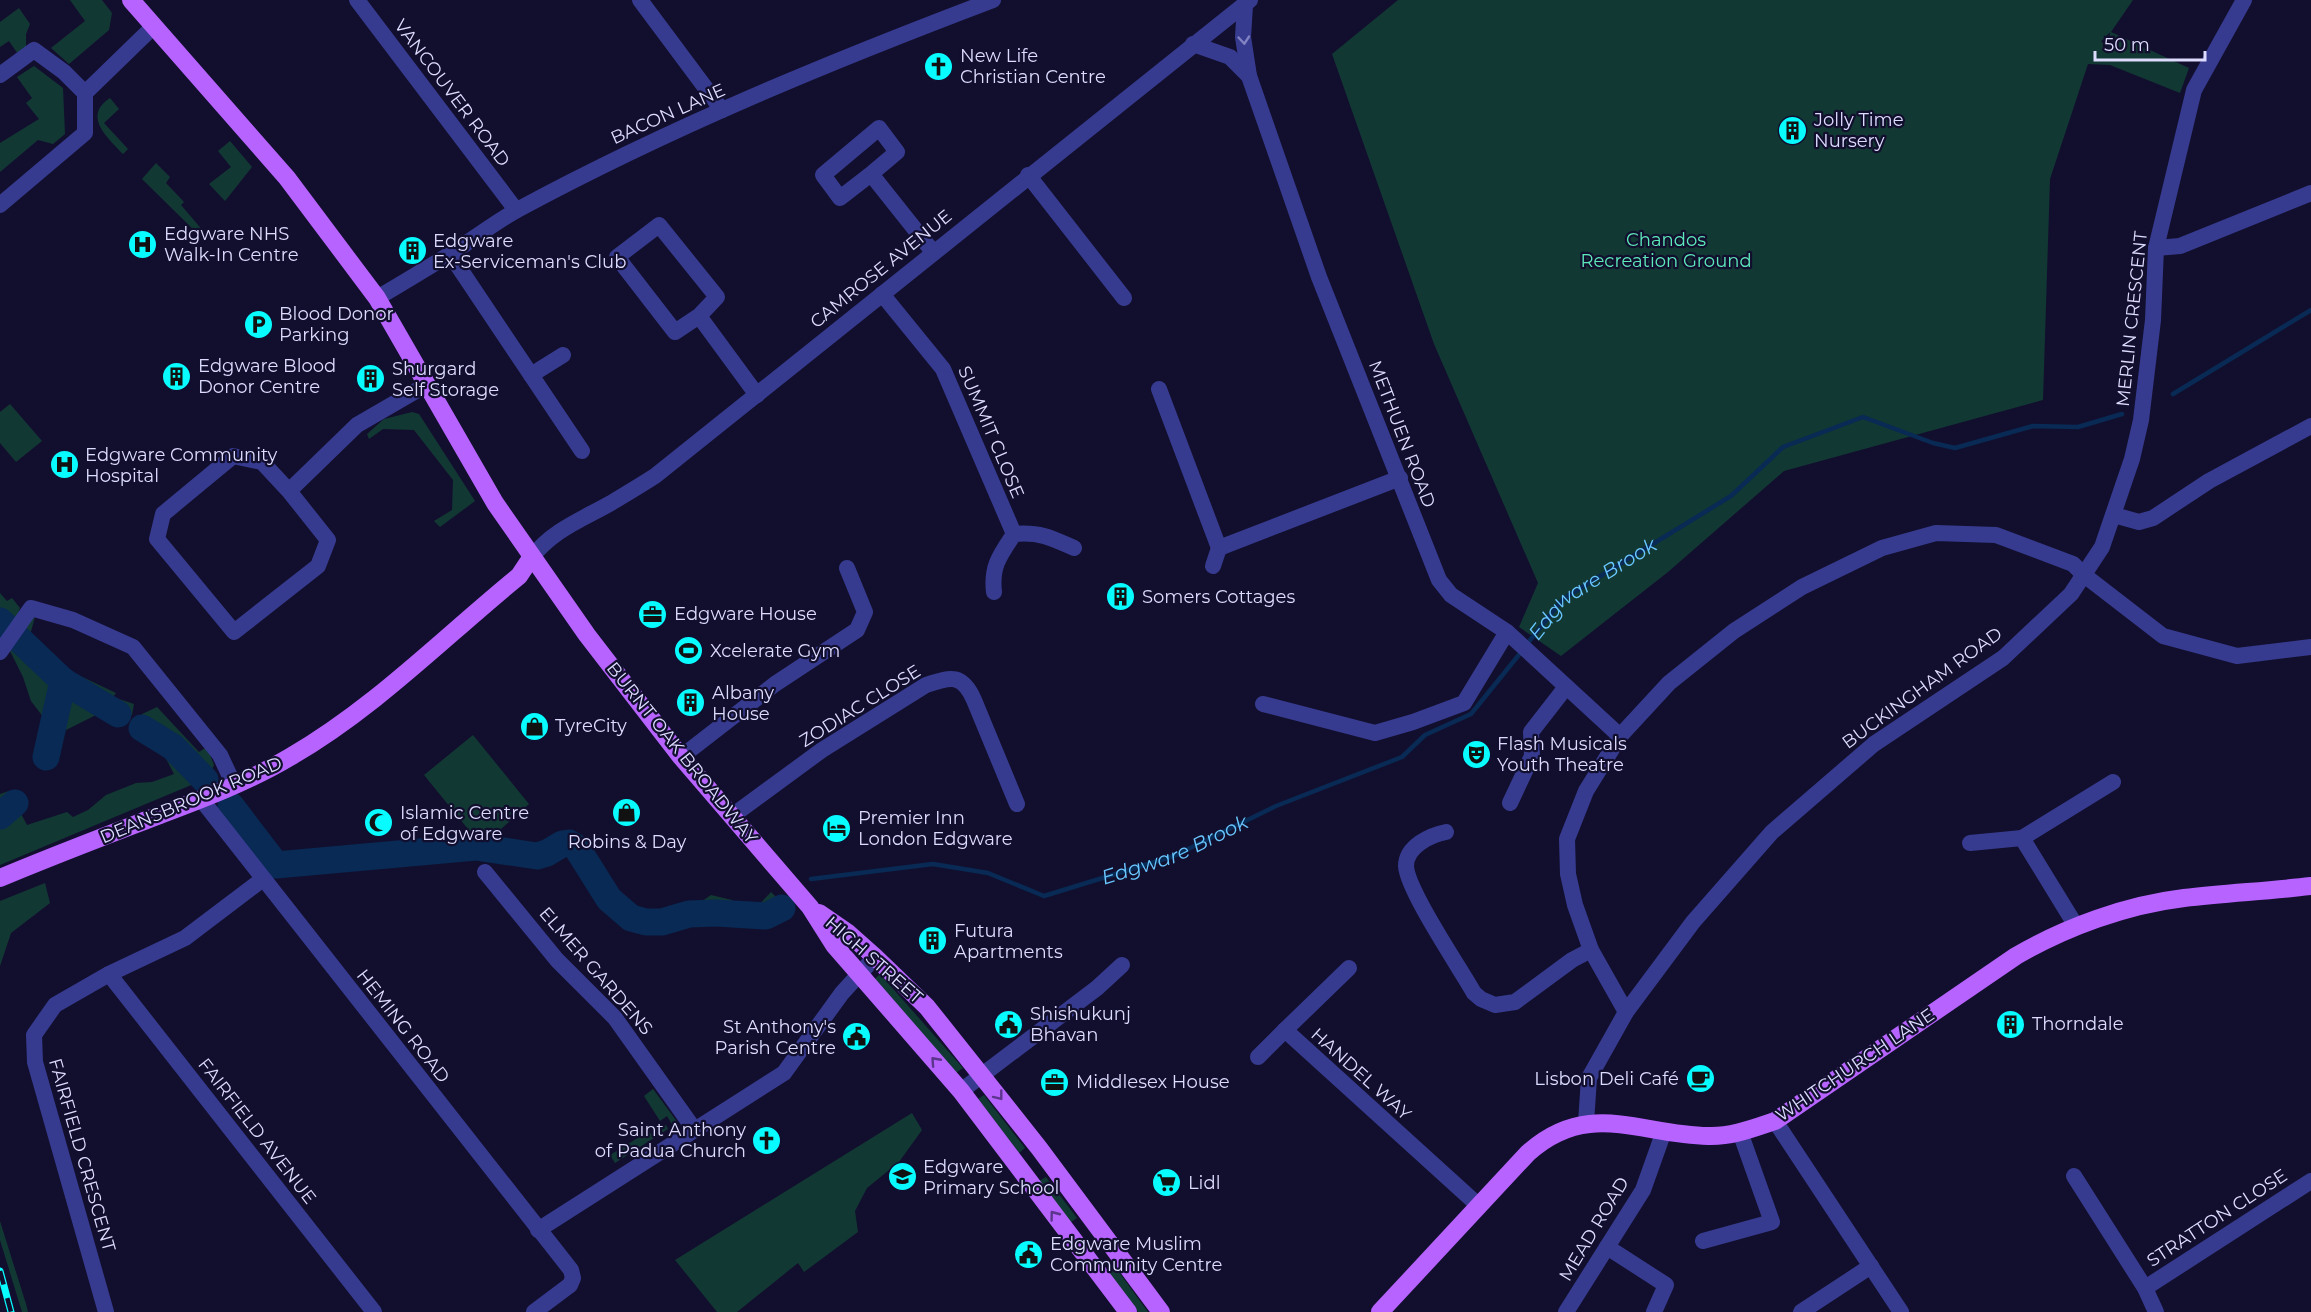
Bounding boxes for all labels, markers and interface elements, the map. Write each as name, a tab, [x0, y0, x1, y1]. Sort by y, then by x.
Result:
street label: VANCOUVER ROAD	[389, 15, 515, 171]
scale bar	[2095, 24, 2204, 62]
text: 50 m	[2104, 34, 2150, 56]
one-way arrow	[1238, 36, 1251, 45]
place label: New Life Christian Centre	[960, 45, 1106, 88]
church icon: New Life Christian Centre	[923, 50, 955, 82]
street label: BACON LANE	[607, 79, 729, 149]
place label: Jolly Time Nursery	[1813, 109, 1904, 152]
building icon: Jolly Time Nursery	[1777, 114, 1809, 146]
street label: CAMROSE AVENUE	[806, 205, 956, 333]
place label: Edgware NHS Walk-In Centre	[164, 223, 299, 266]
hospital icon: Edgware NHS Walk-In Centre	[127, 228, 159, 260]
park label: Chandos Recreation Ground	[1580, 229, 1752, 272]
place label: Edgware Ex-Serviceman's Club	[433, 230, 626, 273]
street label: MERLIN CRESCENT	[2112, 230, 2152, 408]
building icon: Edgware Ex-Serviceman's Club	[396, 235, 428, 267]
place label: Blood Donor Parking	[279, 303, 394, 346]
parking icon: Blood Donor Parking	[242, 308, 274, 340]
place label: Edgware Blood Donor Centre	[198, 355, 336, 398]
street label: METHUEN ROAD	[1364, 357, 1440, 511]
place label: Shurgard Self Storage	[392, 358, 499, 401]
building icon: Edgware Blood Donor Centre	[161, 360, 193, 392]
building icon: Shurgard Self Storage	[355, 363, 387, 395]
street label: SUMMIT CLOSE	[953, 363, 1029, 501]
place label: Edgware Community Hospital	[85, 444, 278, 487]
hospital icon: Edgware Community Hospital	[48, 449, 80, 481]
water label: Edgware Brook	[1523, 532, 1662, 645]
building icon: Somers Cottages	[1105, 581, 1137, 613]
place label: Somers Cottages	[1142, 586, 1295, 608]
office icon: Edgware House	[637, 598, 669, 630]
place label: Edgware House	[674, 603, 817, 625]
street label: BUCKINGHAM ROAD	[1838, 623, 2006, 753]
sports icon: Xcelerate Gym	[673, 635, 705, 667]
place label: Xcelerate Gym	[710, 640, 840, 662]
street label: BURNT OAK BROADWAY	[602, 658, 763, 849]
street label: ZODIAC CLOSE	[795, 660, 925, 752]
place label: Albany House	[712, 682, 774, 725]
building icon: Albany House	[675, 687, 707, 719]
shop icon: TyreCity	[518, 710, 550, 742]
place label: TyreCity	[555, 715, 627, 737]
place label: Flash Musicals Youth Theatre	[1497, 733, 1627, 776]
theatre icon: Flash Musicals Youth Theatre	[1460, 738, 1492, 770]
street label: DEANSBROOK ROAD	[97, 752, 285, 848]
shop icon: Robins & Day	[611, 797, 643, 829]
place label: Islamic Centre of Edgware	[400, 802, 529, 845]
mosque icon: Islamic Centre of Edgware	[363, 807, 395, 839]
place label: Premier Inn London Edgware	[858, 807, 1013, 850]
water label: Edgware Brook	[1098, 809, 1253, 890]
hotel icon: Premier Inn London Edgware	[821, 812, 853, 844]
place label: Robins & Day	[568, 831, 687, 853]
street label: ELMER GARDENS	[535, 903, 657, 1039]
street label: HIGH STREET	[821, 912, 928, 1009]
place label: Futura Apartments	[954, 920, 1063, 963]
building icon: Futura Apartments	[917, 925, 949, 957]
street label: HEMING ROAD	[352, 965, 454, 1087]
place label: Shishukunj Bhavan	[1030, 1003, 1131, 1046]
street label: WHITCHURCH LANE	[1771, 1004, 1939, 1126]
public building icon: Shishukunj Bhavan	[993, 1008, 1025, 1040]
building icon: Thorndale	[1995, 1008, 2027, 1040]
place label: Thorndale	[2032, 1013, 2124, 1035]
place label: St Anthony's Parish Centre	[715, 1016, 836, 1059]
public building icon: St Anthony's Parish Centre	[841, 1021, 873, 1053]
street label: HANDEL WAY	[1306, 1023, 1416, 1125]
street label: FAIRFIELD AVENUE	[193, 1054, 321, 1208]
street label: FAIRFIELD CRESCENT	[44, 1056, 120, 1255]
one-way arrow	[931, 1057, 942, 1068]
cafe icon: Lisbon Deli Café	[1684, 1063, 1716, 1095]
office icon: Middlesex House	[1039, 1066, 1071, 1098]
place label: Lisbon Deli Café	[1534, 1068, 1679, 1090]
place label: Middlesex House	[1076, 1071, 1230, 1093]
one-way arrow	[992, 1089, 1003, 1100]
place label: Saint Anthony of Padua Church	[595, 1119, 746, 1162]
church icon: Saint Anthony of Padua Church	[751, 1124, 783, 1156]
place label: Edgware Primary School	[923, 1156, 1059, 1199]
school or university icon: Edgware Primary School	[886, 1161, 918, 1193]
street label: STRATTON CLOSE	[2143, 1164, 2291, 1272]
supermarket icon: Lidl	[1151, 1167, 1183, 1199]
place label: Lidl	[1188, 1172, 1221, 1194]
street label: MEAD ROAD	[1554, 1173, 1634, 1285]
one-way arrow	[1050, 1211, 1061, 1222]
place label: Edgware Muslim Community Centre	[1050, 1233, 1223, 1276]
public building icon: Edgware Muslim Community Centre	[1013, 1238, 1045, 1270]

